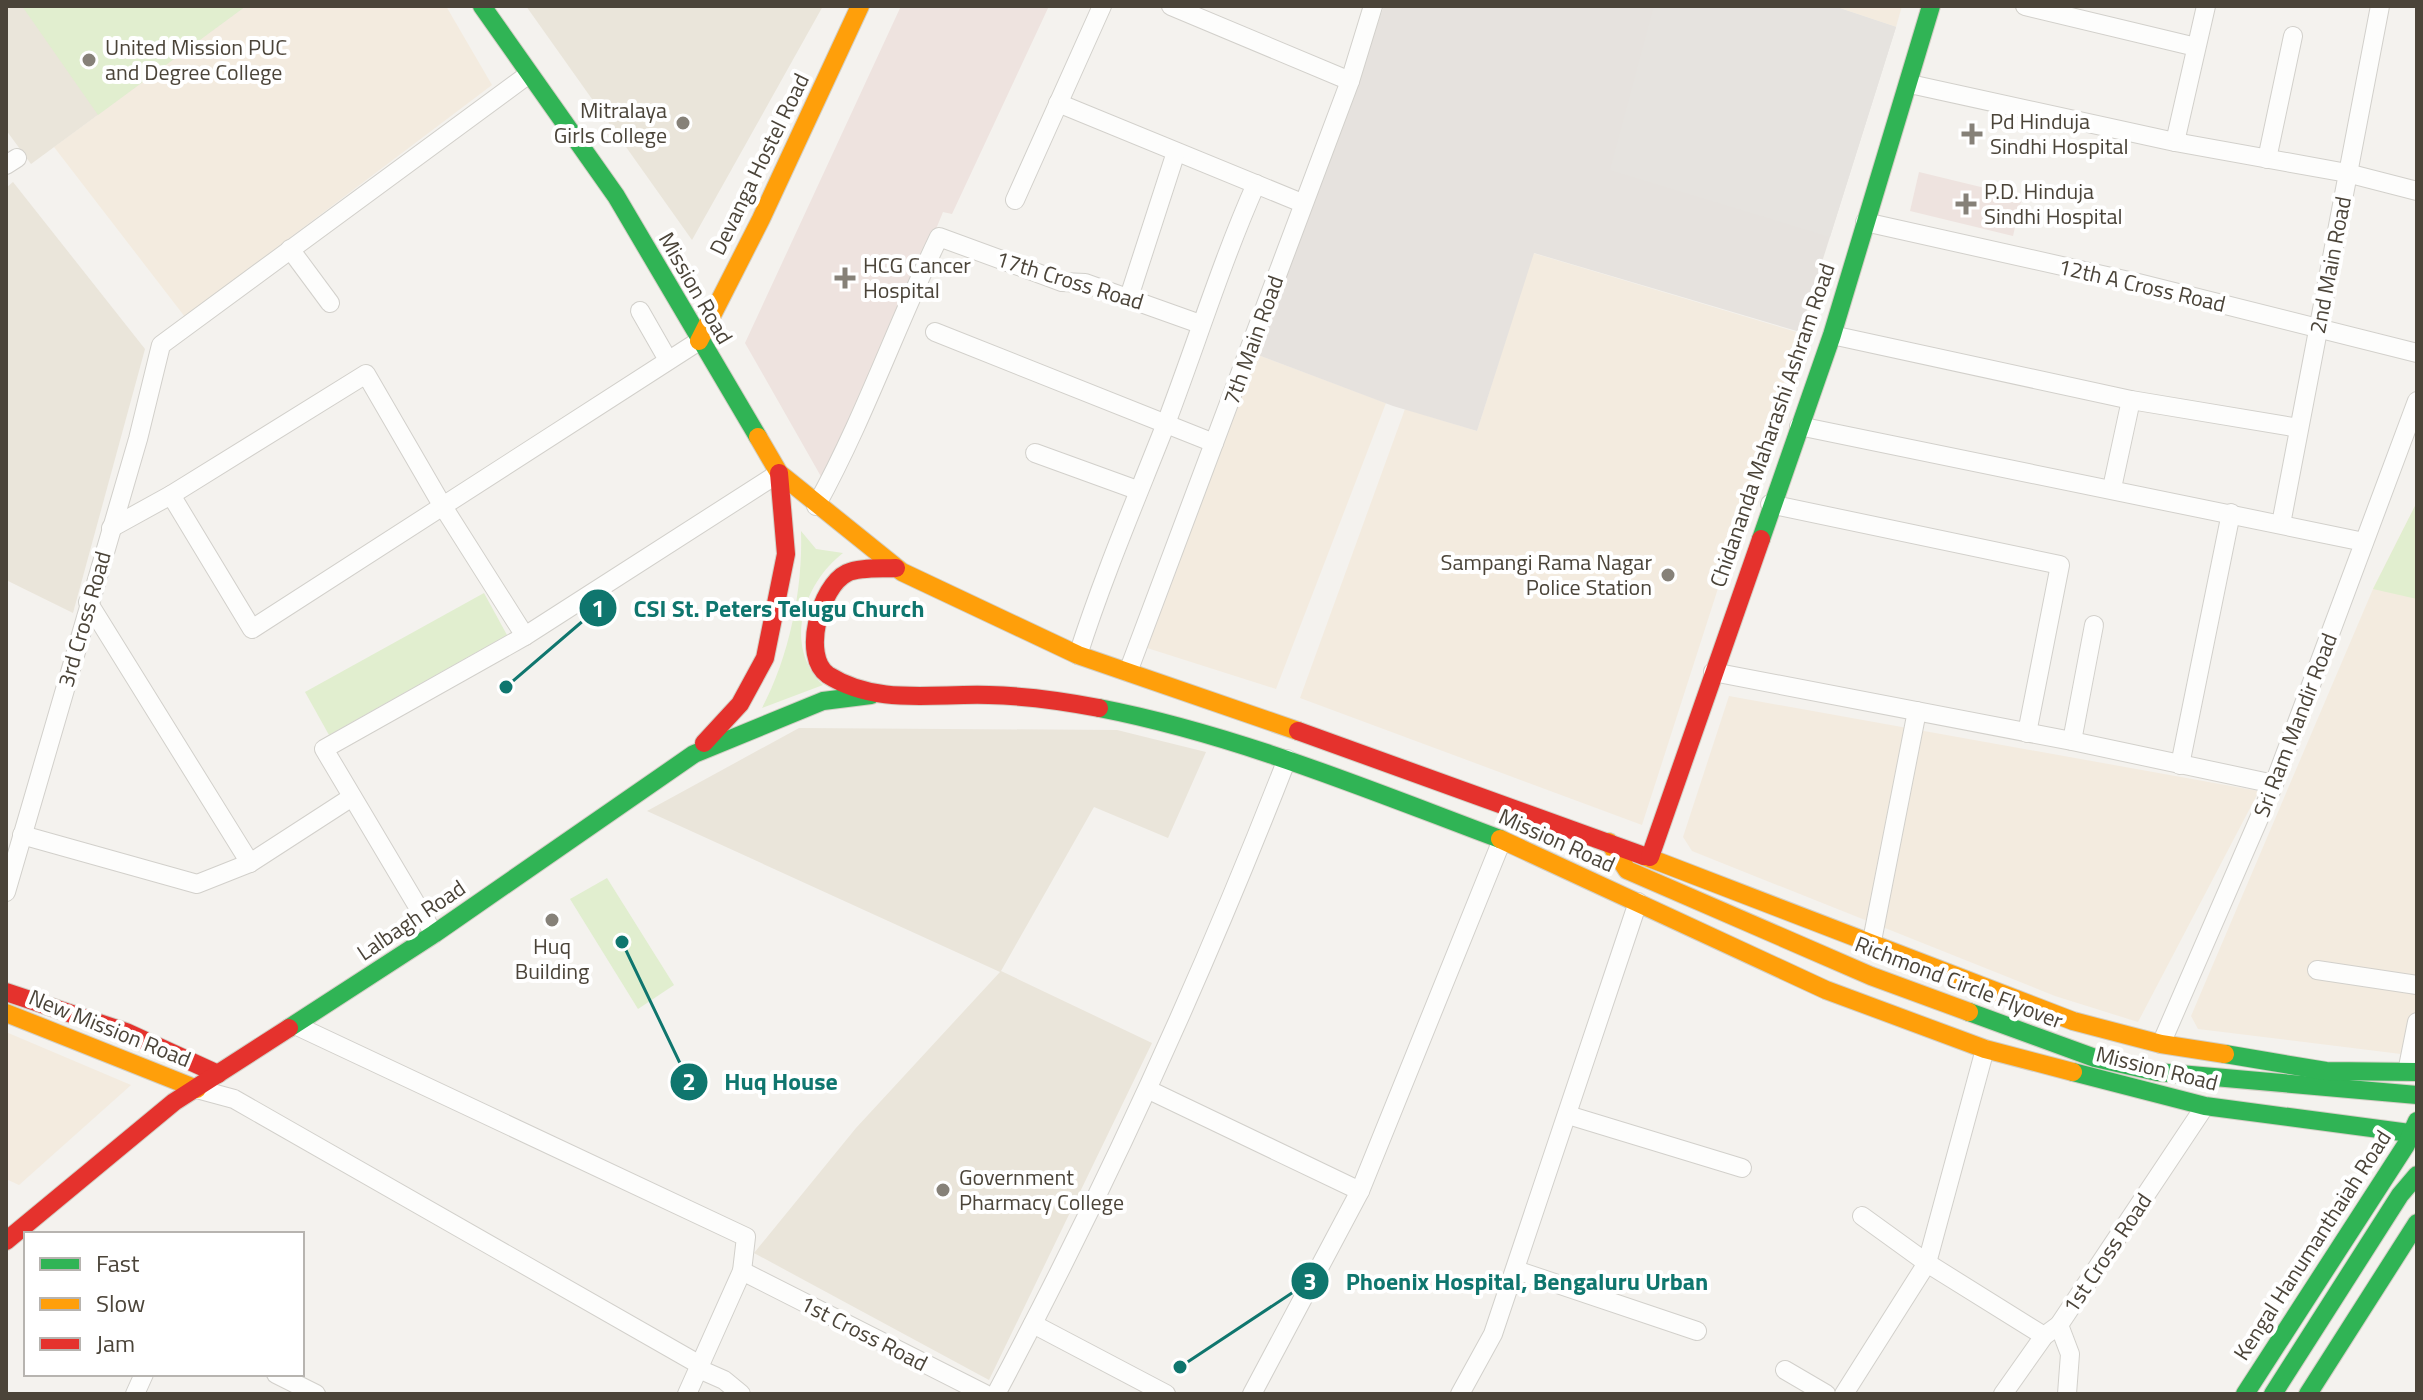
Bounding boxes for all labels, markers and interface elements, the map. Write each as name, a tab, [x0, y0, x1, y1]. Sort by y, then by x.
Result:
place label: United Mission PUC and Degree College	[105, 30, 287, 89]
marker: United Mission PUC and Degree College	[80, 51, 98, 69]
street label: Devanga Hostel Road	[700, 67, 818, 261]
place label: Mitralaya Girls College	[554, 93, 667, 152]
place label: Pd Hinduja Sindhi Hospital	[1990, 104, 2129, 163]
marker: Mitralaya Girls College	[674, 114, 692, 132]
marker: Pd Hinduja Sindhi Hospital	[1961, 123, 1983, 145]
place label: P.D. Hinduja Sindhi Hospital	[1984, 174, 2123, 233]
marker: P.D. Hinduja Sindhi Hospital	[1955, 193, 1977, 215]
street label: 2nd Main Road	[2300, 193, 2360, 337]
street label: Mission Road	[650, 226, 742, 350]
street label: 17th Cross Road	[992, 241, 1148, 319]
place label: HCG Cancer Hospital	[863, 248, 971, 307]
street label: 12th A Cross Road	[2055, 249, 2229, 321]
street label: Chidananda Maharashi Ashram Road	[1700, 258, 1844, 592]
marker: HCG Cancer Hospital	[834, 267, 856, 289]
street label: 7th Main Road	[1214, 271, 1292, 409]
place label: Sampangi Rama Nagar Police Station	[1441, 545, 1652, 604]
street label: 3rd Cross Road	[48, 547, 120, 691]
marker: Sampangi Rama Nagar Police Station	[1659, 566, 1677, 584]
callout: CSI St. Peters Telugu Church	[578, 584, 941, 632]
text: 1	[591, 590, 605, 626]
text: CSI St. Peters Telugu Church	[633, 590, 925, 626]
street label: Sri Ram Mandir Road	[2244, 628, 2346, 822]
street label: Mission Road	[1493, 799, 1621, 881]
street label: Lalbagh Road	[350, 871, 472, 969]
marker: Huq Building	[543, 911, 561, 929]
street label: Richmond Circle Flyover	[1850, 927, 2068, 1038]
place label: Huq Building	[515, 929, 589, 988]
street label: New Mission Road	[24, 980, 196, 1076]
street label: Mission Road	[2092, 1036, 2222, 1100]
callout: Huq House	[669, 1058, 854, 1106]
text: 2	[682, 1063, 696, 1099]
text: Huq House	[724, 1063, 838, 1099]
street label: Kengal Hanumanthaiah Road	[2225, 1123, 2399, 1367]
place label: Government Pharmacy College	[959, 1160, 1124, 1219]
marker: Government Pharmacy College	[934, 1181, 952, 1199]
street label: 1st Cross Road	[2054, 1186, 2160, 1320]
legend	[24, 1232, 304, 1376]
text: Fast	[96, 1245, 140, 1281]
callout: Phoenix Hospital, Bengaluru Urban	[1290, 1257, 1724, 1305]
text: 3	[1303, 1263, 1317, 1299]
text: Phoenix Hospital, Bengaluru Urban	[1346, 1263, 1708, 1299]
text: Slow	[96, 1285, 145, 1321]
street label: 1st Cross Road	[794, 1286, 934, 1380]
text: Jam	[96, 1325, 135, 1361]

